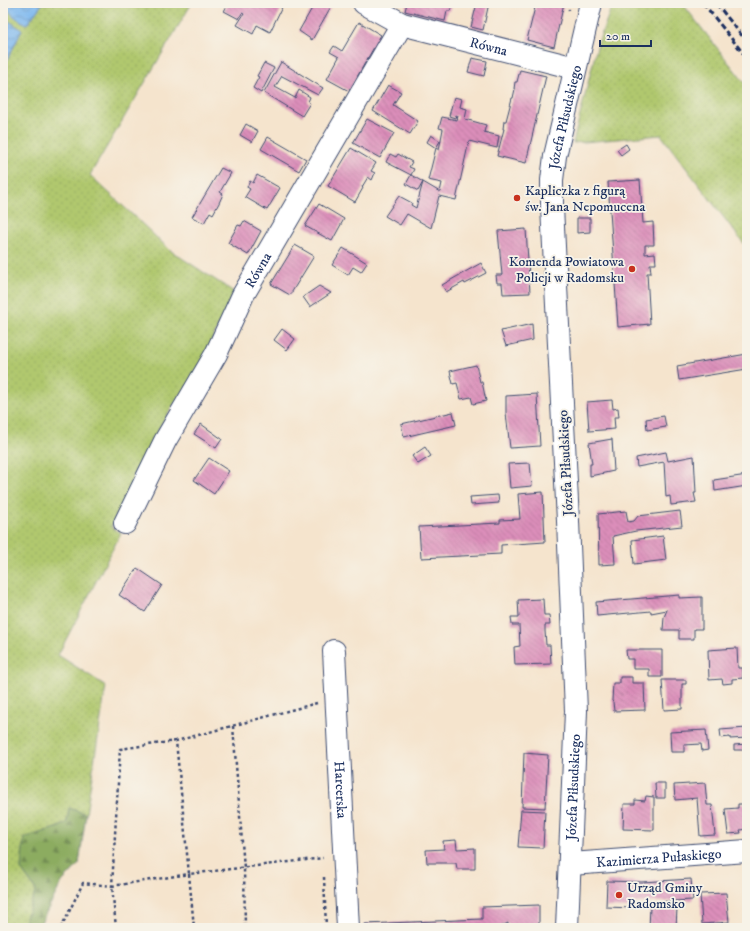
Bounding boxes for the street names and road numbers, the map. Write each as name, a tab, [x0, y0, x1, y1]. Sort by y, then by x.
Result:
street label: Równa	[468, 34, 509, 61]
street label: Józefa Piłsudskiego	[545, 63, 586, 172]
street label: Równa	[241, 249, 276, 292]
street label: Józefa Piłsudskiego	[554, 409, 578, 519]
street label: Józefa Piłsudskiego	[563, 733, 585, 843]
street label: Harcerska	[330, 761, 350, 819]
street label: Kazimierza Pułaskiego	[596, 845, 722, 872]

